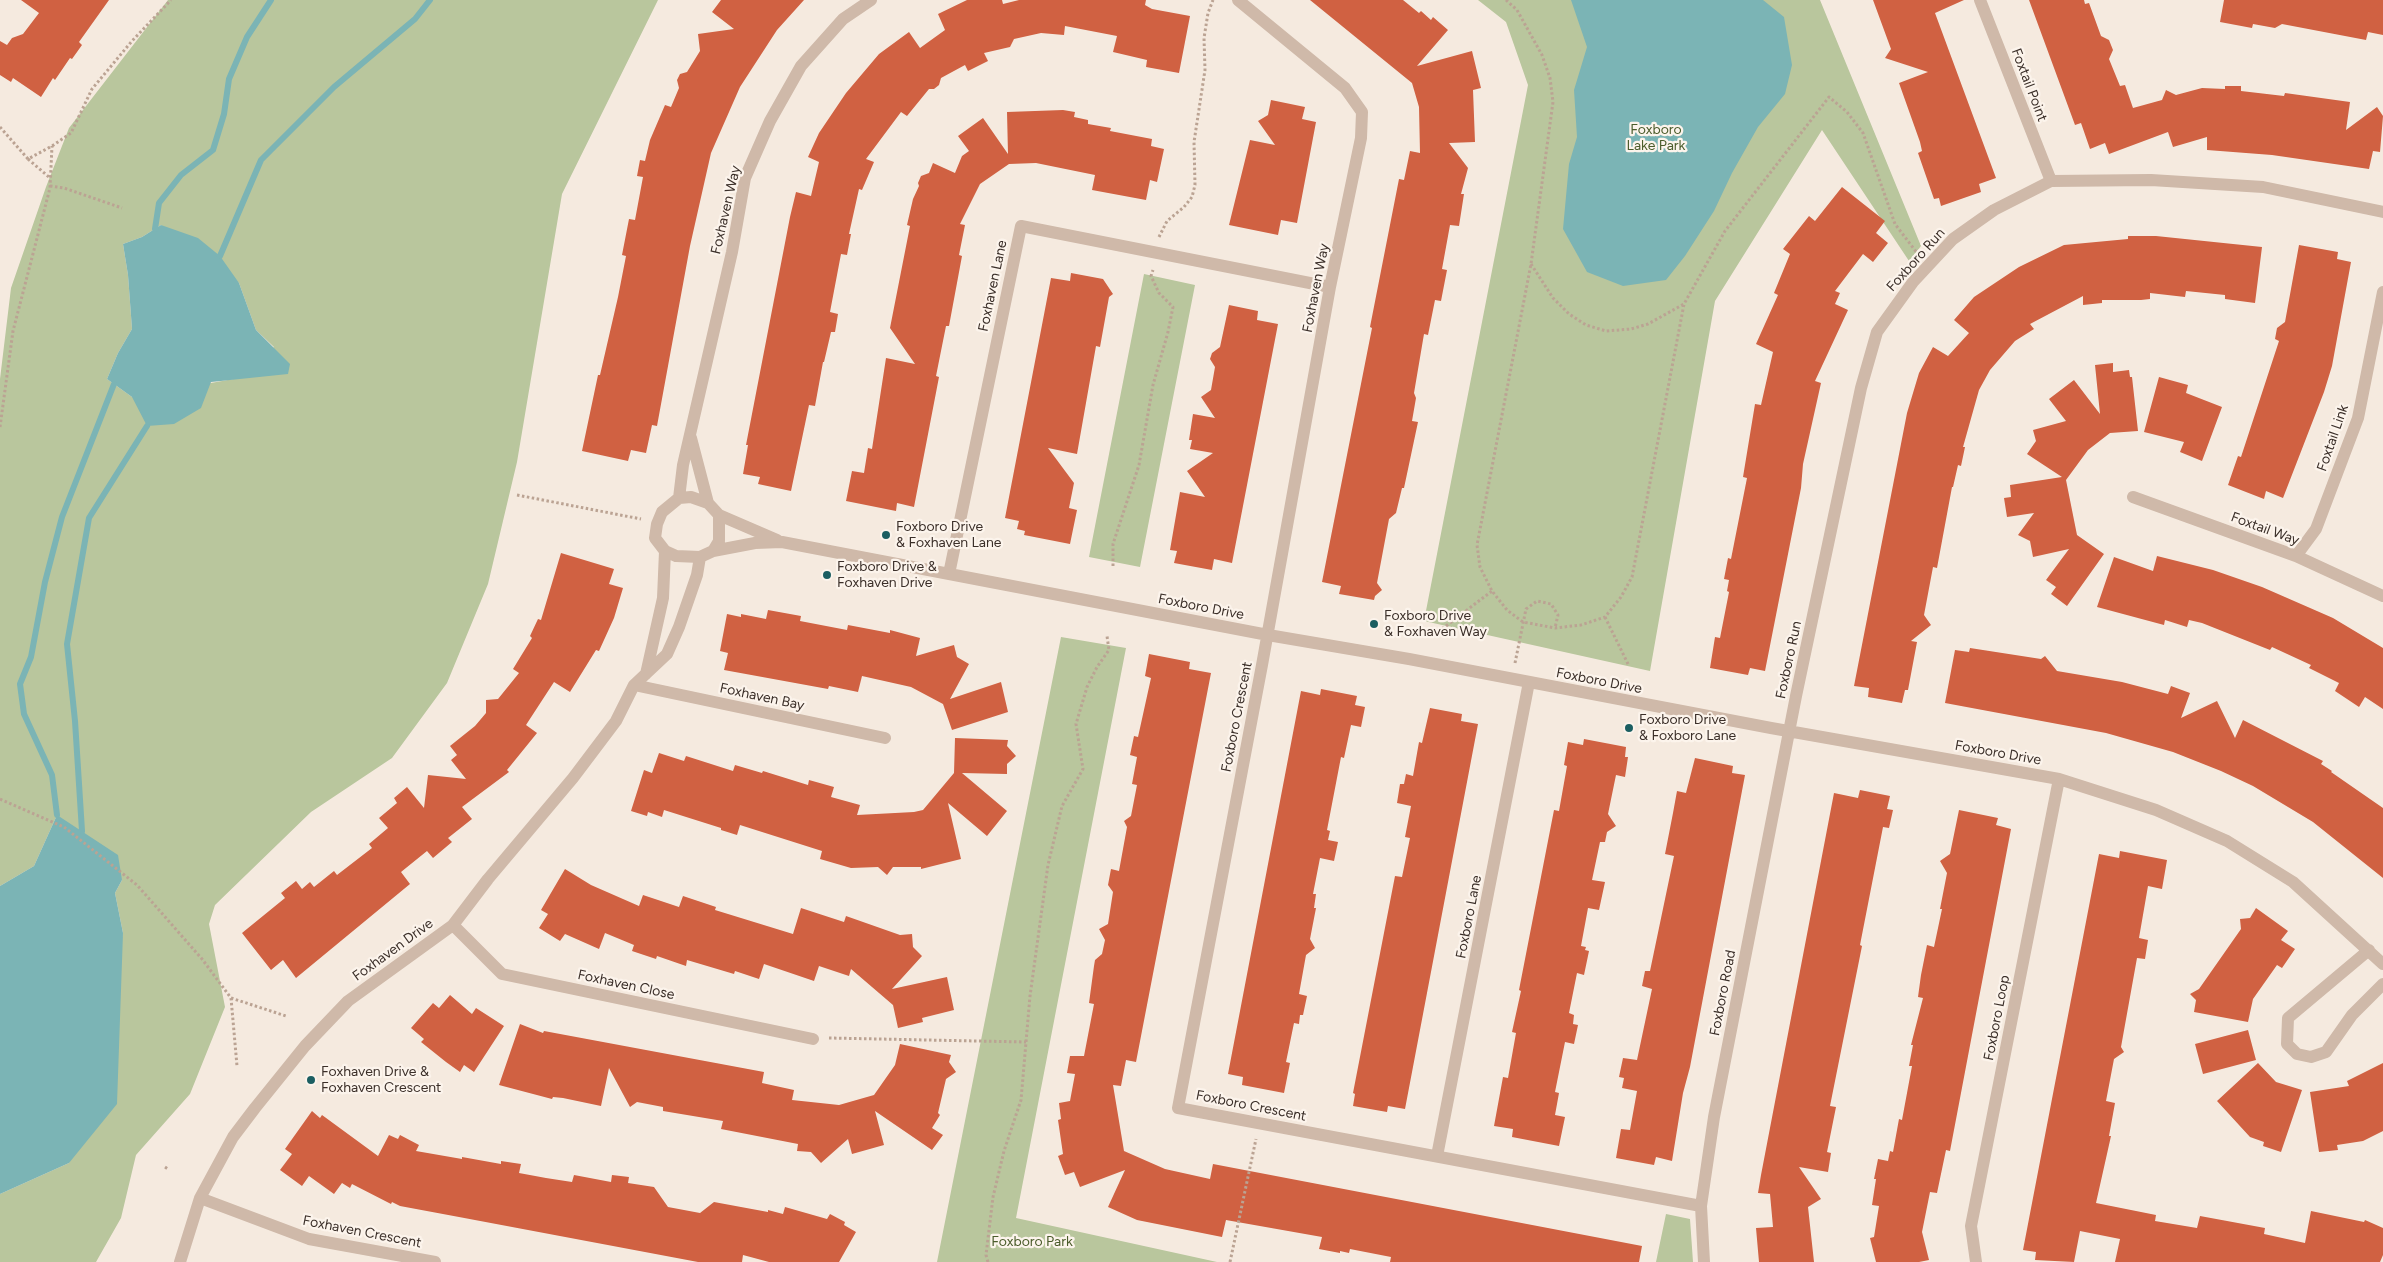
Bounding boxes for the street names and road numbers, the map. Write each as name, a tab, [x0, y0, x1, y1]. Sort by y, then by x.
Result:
street label: Foxtail Point	[2007, 46, 2051, 124]
street label: Foxhaven Way	[708, 164, 744, 256]
street label: Foxboro Run	[1883, 225, 1949, 295]
street label: Foxhaven Lane	[975, 239, 1011, 333]
street label: Foxhaven Way	[1299, 242, 1333, 334]
street label: Foxtail Link	[2314, 402, 2352, 474]
street label: Foxtail Way	[2228, 509, 2302, 549]
street label: Foxboro Drive	[1157, 590, 1245, 624]
street label: Foxboro Run	[1773, 619, 1805, 701]
street label: Foxboro Crescent	[1218, 660, 1256, 774]
street label: Foxboro Drive	[1555, 664, 1643, 698]
street label: Foxhaven Bay	[718, 680, 806, 714]
street label: Foxboro Drive	[1954, 737, 2042, 769]
street label: Foxboro Lane	[1453, 874, 1485, 960]
street label: Foxhaven Drive	[349, 915, 437, 985]
street label: Foxboro Road	[1706, 949, 1740, 1037]
street label: Foxhaven Close	[576, 967, 676, 1003]
street label: Foxboro Loop	[1980, 974, 2014, 1062]
street label: Foxboro Crescent	[1194, 1087, 1308, 1125]
street label: Foxhaven Crescent	[301, 1212, 423, 1252]

